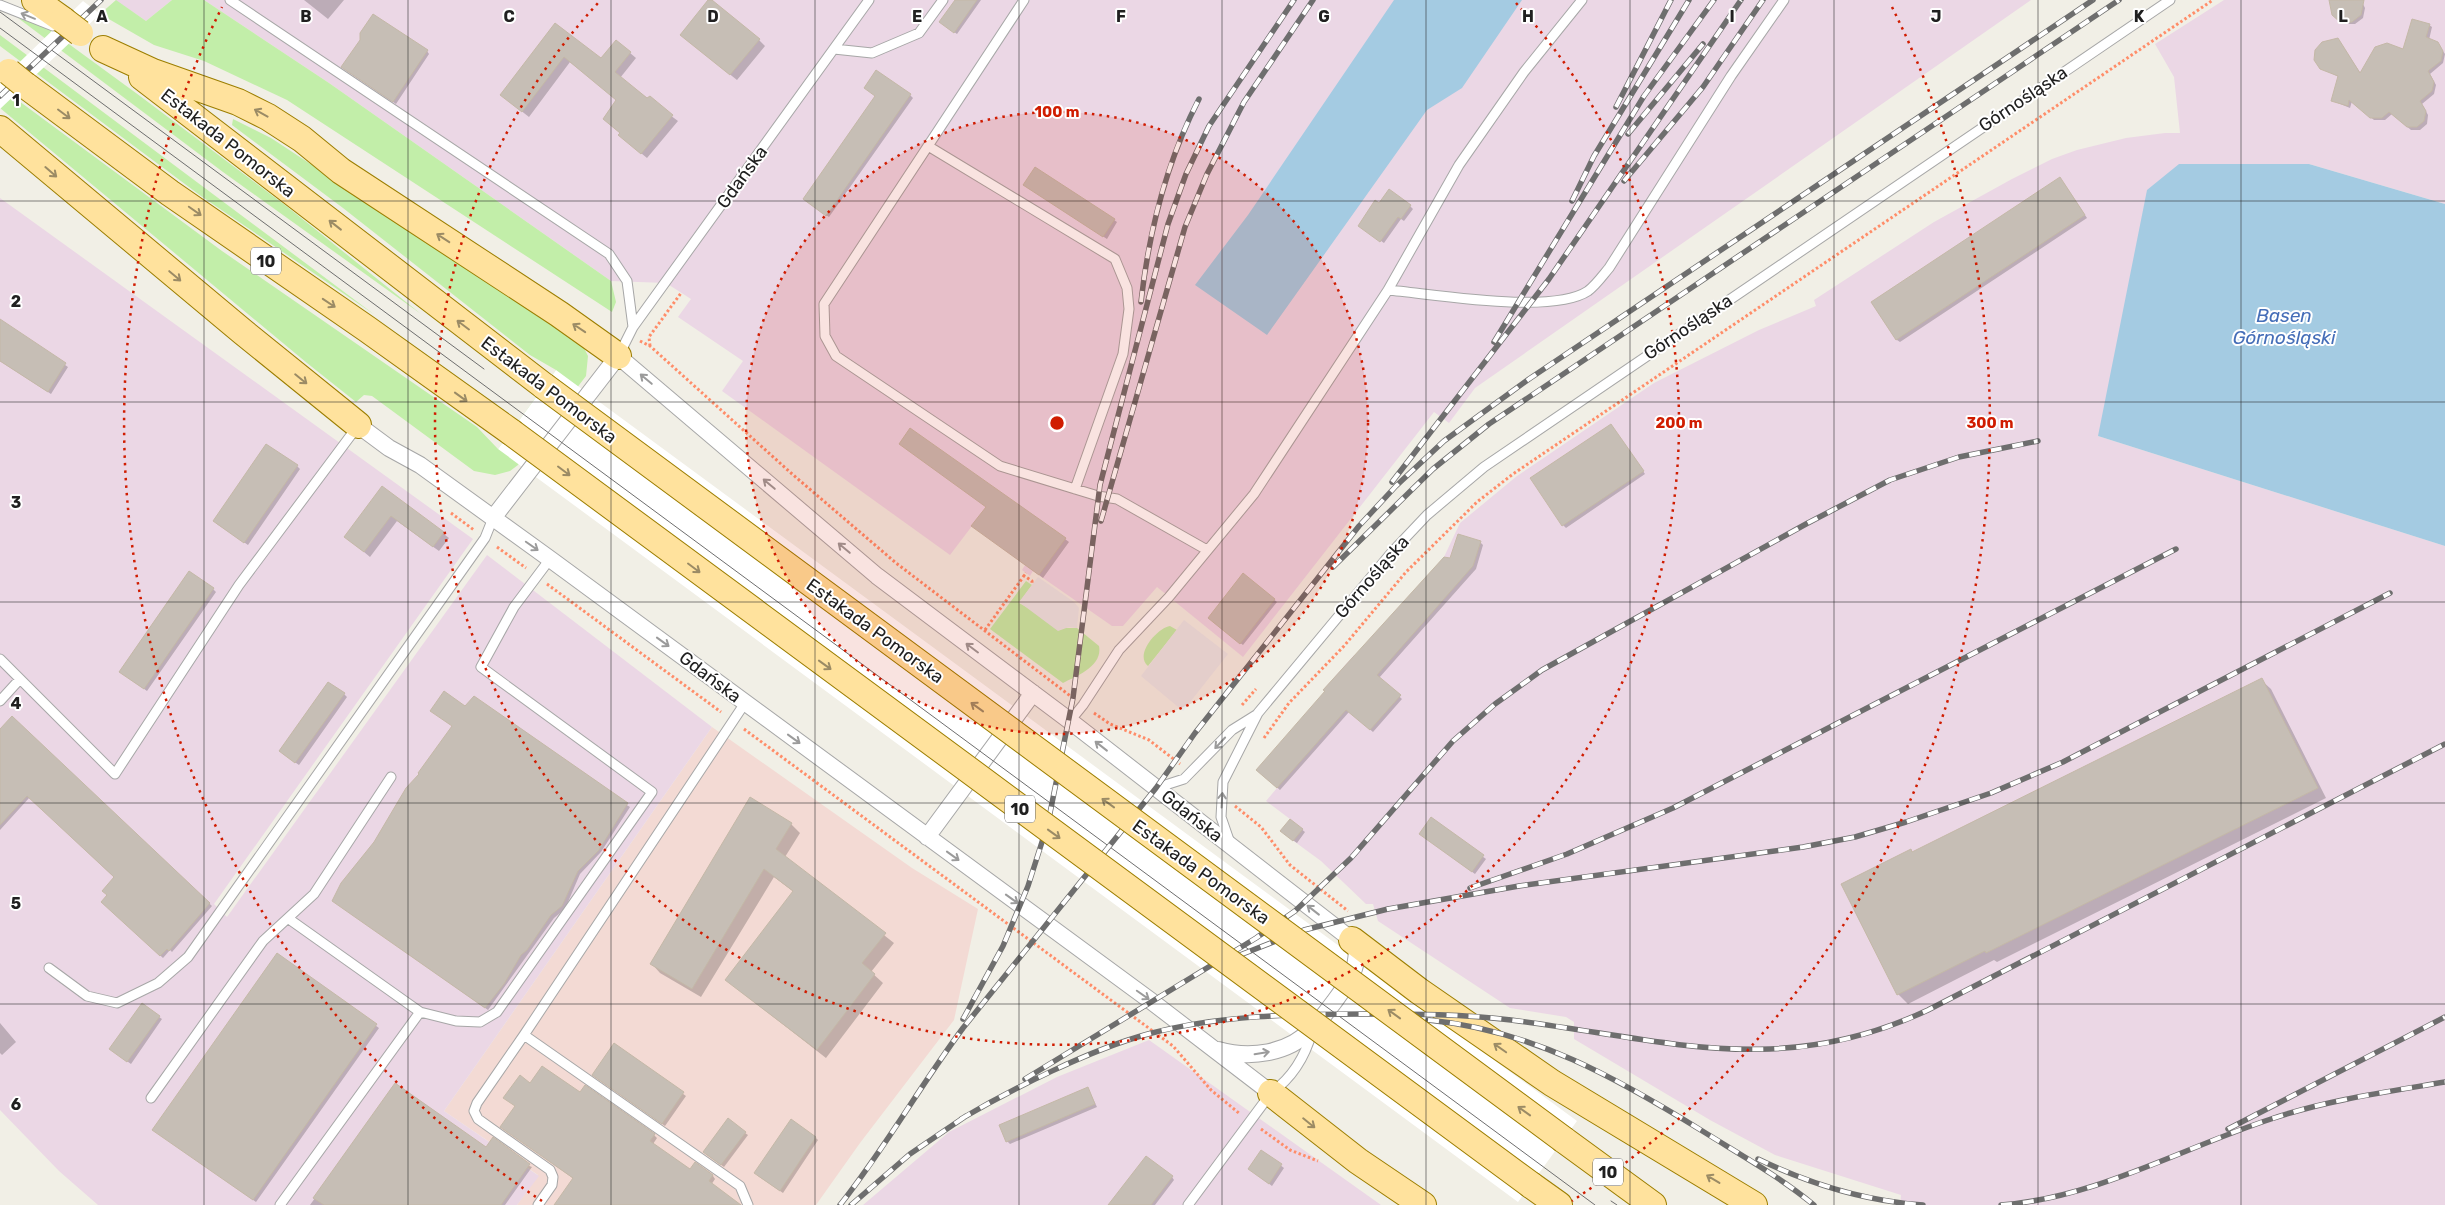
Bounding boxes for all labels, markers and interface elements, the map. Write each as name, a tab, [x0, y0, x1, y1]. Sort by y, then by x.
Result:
text: A	[96, 7, 108, 26]
text: B	[300, 7, 312, 26]
text: C	[503, 7, 515, 26]
text: D	[707, 7, 719, 26]
text: E	[912, 7, 922, 26]
text: F	[1116, 7, 1126, 26]
text: G	[1318, 7, 1330, 26]
text: H	[1522, 7, 1534, 26]
text: I	[1729, 7, 1735, 26]
text: J	[1931, 7, 1941, 26]
text: K	[2134, 7, 2145, 26]
text: L	[2338, 7, 2348, 26]
one-way arrow	[21, 11, 36, 20]
street label: Górnośląska	[1974, 61, 2072, 137]
street label: Estakada Pomorska	[156, 84, 300, 202]
text: 1	[12, 91, 20, 110]
text: 100 m	[1035, 103, 1079, 121]
one-way arrow	[254, 108, 269, 117]
one-way arrow	[57, 109, 71, 119]
street label: Gdańska	[712, 141, 772, 213]
one-way arrow	[44, 166, 57, 177]
one-way arrow	[188, 206, 202, 216]
one-way arrow	[329, 220, 342, 231]
one-way arrow	[436, 233, 450, 243]
road number: 10	[251, 248, 281, 274]
one-way arrow	[168, 271, 181, 282]
street label: Górnośląska	[1639, 289, 1737, 365]
text: 2	[11, 292, 21, 311]
one-way arrow	[321, 298, 335, 308]
water label: Basen Górnośląski	[2233, 304, 2336, 349]
one-way arrow	[456, 320, 470, 330]
one-way arrow	[572, 322, 586, 333]
street label: Estakada Pomorska	[477, 332, 621, 448]
one-way arrow	[639, 373, 652, 385]
one-way arrow	[294, 374, 308, 384]
one-way arrow	[454, 392, 468, 402]
centre of rings	[1048, 414, 1066, 432]
text: 200 m	[1655, 414, 1703, 432]
text: 300 m	[1966, 414, 2014, 432]
one-way arrow	[557, 466, 571, 476]
one-way arrow	[763, 479, 776, 490]
text: 3	[11, 493, 21, 512]
street label: Górnośląska	[1330, 531, 1414, 623]
one-way arrow	[525, 541, 539, 551]
one-way arrow	[838, 543, 851, 554]
one-way arrow	[687, 563, 701, 573]
street label: Estakada Pomorska	[802, 574, 948, 688]
one-way arrow	[656, 637, 669, 648]
one-way arrow	[965, 643, 979, 653]
street label: Gdańska	[675, 647, 745, 707]
one-way arrow	[818, 660, 832, 670]
text: 4	[11, 694, 22, 713]
one-way arrow	[970, 702, 984, 712]
one-way arrow	[787, 734, 801, 744]
one-way arrow	[1214, 737, 1226, 749]
one-way arrow	[1095, 741, 1108, 752]
street label: Gdańska	[1157, 785, 1227, 847]
one-way arrow	[1217, 793, 1227, 809]
road number: 10	[1005, 796, 1035, 822]
one-way arrow	[1102, 798, 1115, 809]
street label: Estakada Pomorska	[1128, 815, 1274, 929]
one-way arrow	[1047, 829, 1061, 839]
one-way arrow	[946, 851, 960, 861]
text: 5	[11, 894, 21, 913]
one-way arrow	[1005, 894, 1019, 904]
one-way arrow	[1307, 904, 1320, 915]
one-way arrow	[1136, 990, 1150, 1000]
one-way arrow	[1387, 1009, 1401, 1019]
one-way arrow	[1493, 1043, 1507, 1053]
one-way arrow	[1253, 1048, 1269, 1058]
text: 6	[11, 1095, 21, 1114]
one-way arrow	[1518, 1105, 1531, 1116]
one-way arrow	[1302, 1118, 1315, 1129]
road number: 10	[1593, 1158, 1623, 1186]
one-way arrow	[1707, 1173, 1721, 1183]

